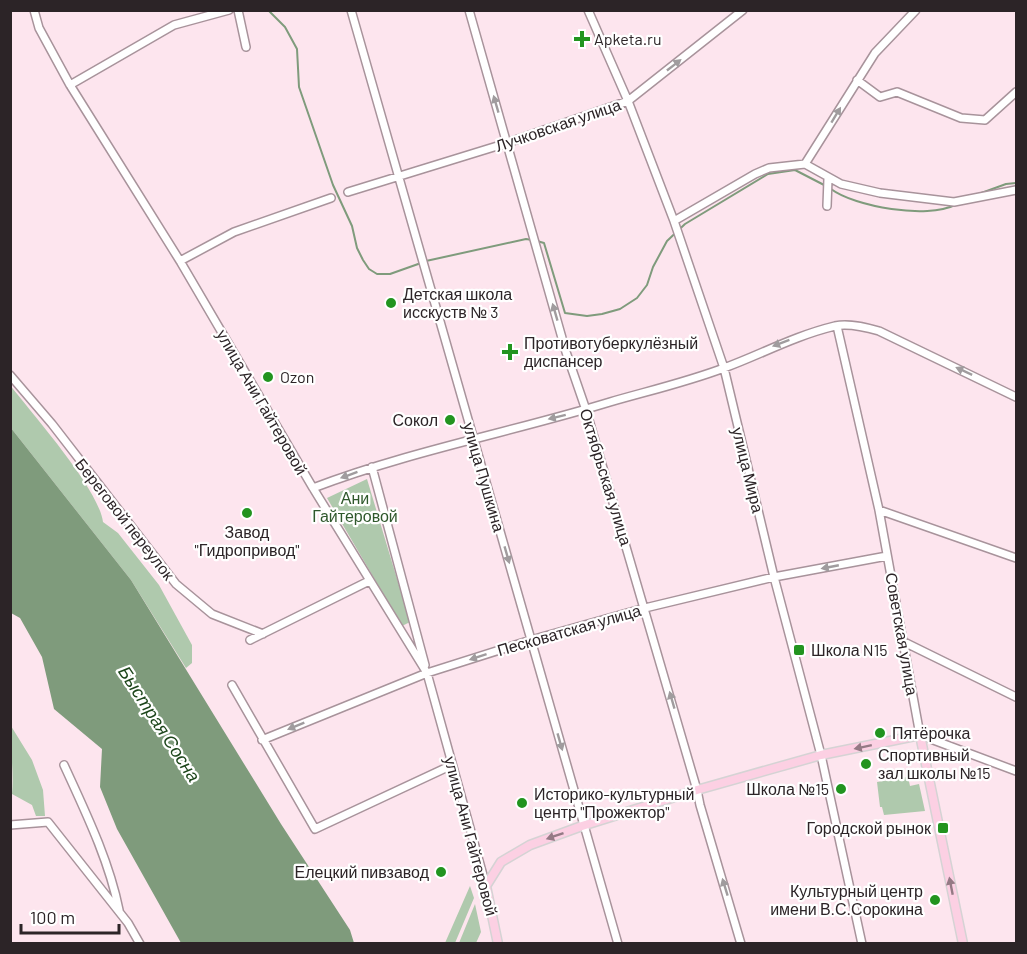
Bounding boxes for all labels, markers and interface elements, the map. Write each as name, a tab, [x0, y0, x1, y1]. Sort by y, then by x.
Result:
place label: Apketa.ru	[594, 29, 662, 48]
marker: Apketa.ru	[575, 32, 589, 46]
one-way arrow	[667, 60, 682, 72]
street label: Лучковская улица	[493, 94, 623, 155]
one-way arrow	[491, 95, 500, 113]
one-way arrow	[831, 107, 842, 123]
place label: Детская школа исскуств № 3	[403, 284, 512, 321]
marker: Детская школа исскуств № 3	[384, 296, 398, 310]
one-way arrow	[550, 303, 559, 321]
street label: улица Ани Гайтеровой	[213, 326, 312, 478]
place label: Противотуберкулёзный диспансер	[524, 333, 698, 370]
one-way arrow	[772, 338, 790, 348]
marker: Противотуберкулёзный диспансер	[501, 343, 519, 361]
place label: Ozon	[280, 367, 314, 386]
one-way arrow	[955, 367, 972, 376]
marker: Ozon	[261, 370, 275, 384]
street label: Октябрьская улица	[577, 406, 636, 548]
place label: Сокол	[392, 410, 438, 429]
marker: Сокол	[443, 413, 457, 427]
one-way arrow	[548, 413, 566, 423]
street label: улица Пушкина	[460, 420, 509, 534]
street label: улица Мира	[729, 425, 768, 515]
street label: Береговой переулок	[72, 454, 179, 584]
one-way arrow	[340, 471, 358, 481]
park label: Ани Гайтеровой	[312, 488, 398, 525]
marker: Завод "Гидропривод"	[240, 506, 254, 520]
place label: Завод "Гидропривод"	[195, 522, 299, 559]
one-way arrow	[503, 546, 512, 564]
one-way arrow	[820, 563, 839, 572]
street label: Советская улица	[882, 571, 923, 697]
street label: Песковатская улица	[495, 600, 643, 659]
place label: Школа N15	[811, 640, 887, 659]
marker: Школа N15	[792, 643, 806, 657]
one-way arrow	[469, 653, 487, 662]
water label: Быстрая Сосна	[114, 661, 206, 786]
one-way arrow	[667, 691, 676, 709]
one-way arrow	[287, 722, 305, 731]
place label: Пятёрочка	[892, 723, 971, 742]
marker: Пятёрочка	[873, 726, 887, 740]
one-way arrow	[556, 733, 566, 751]
one-way arrow	[853, 743, 872, 752]
place label: Спортивный зал школы №15	[878, 745, 990, 782]
street label: улица Ани Гайтеровой	[441, 754, 502, 918]
marker: Спортивный зал школы №15	[859, 757, 873, 771]
place label: Школа №15	[746, 779, 829, 798]
marker: Школа №15	[834, 782, 848, 796]
place label: Историко-культурный центр "Прожектор"	[534, 784, 695, 821]
marker: Историко-культурный центр "Прожектор"	[515, 796, 529, 810]
place label: Городской рынок	[806, 818, 932, 837]
marker: Городской рынок	[936, 821, 950, 835]
one-way arrow	[546, 831, 564, 841]
place label: Елецкий пивзавод	[294, 862, 430, 881]
marker: Елецкий пивзавод	[434, 865, 448, 879]
one-way arrow	[946, 876, 955, 895]
one-way arrow	[720, 878, 729, 896]
place label: Культурный центр имени В.С.Сорокина	[770, 881, 923, 918]
marker: Культурный центр имени В.С.Сорокина	[928, 893, 942, 907]
scale bar	[21, 897, 118, 935]
text: 100 m	[30, 906, 75, 928]

